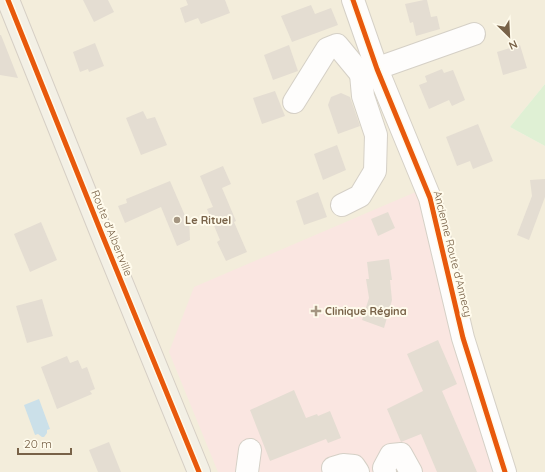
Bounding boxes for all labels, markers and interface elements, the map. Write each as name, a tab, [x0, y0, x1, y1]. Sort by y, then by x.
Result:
north arrow	[489, 16, 529, 56]
text: N	[507, 37, 520, 53]
street label: Route d'Albertville	[88, 188, 136, 278]
street label: Ancienne Route d'Annecy	[431, 189, 475, 319]
place label: Le Rituel	[185, 213, 231, 227]
marker: Le Rituel	[172, 215, 182, 225]
place label: Clinique Régina	[325, 304, 407, 318]
marker: Clinique Régina	[310, 305, 322, 317]
scale bar	[18, 430, 71, 456]
text: 20 m	[24, 436, 52, 451]

